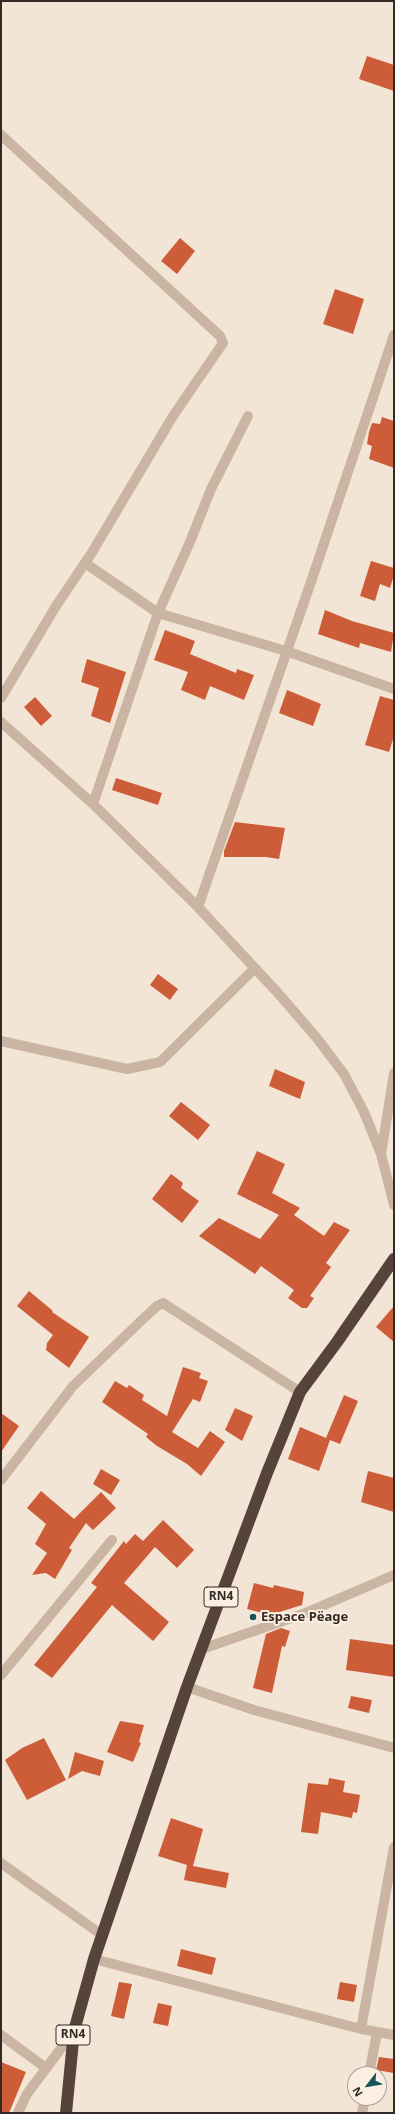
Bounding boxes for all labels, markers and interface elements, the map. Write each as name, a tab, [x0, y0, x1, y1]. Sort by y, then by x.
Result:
road number: RN4	[204, 1587, 238, 1607]
place label: Espace Pëage	[261, 1609, 348, 1625]
marker: Espace Pëage	[248, 1612, 258, 1622]
road number: RN4	[56, 2025, 90, 2045]
north arrow	[347, 2066, 387, 2106]
text: N	[348, 2084, 366, 2100]

